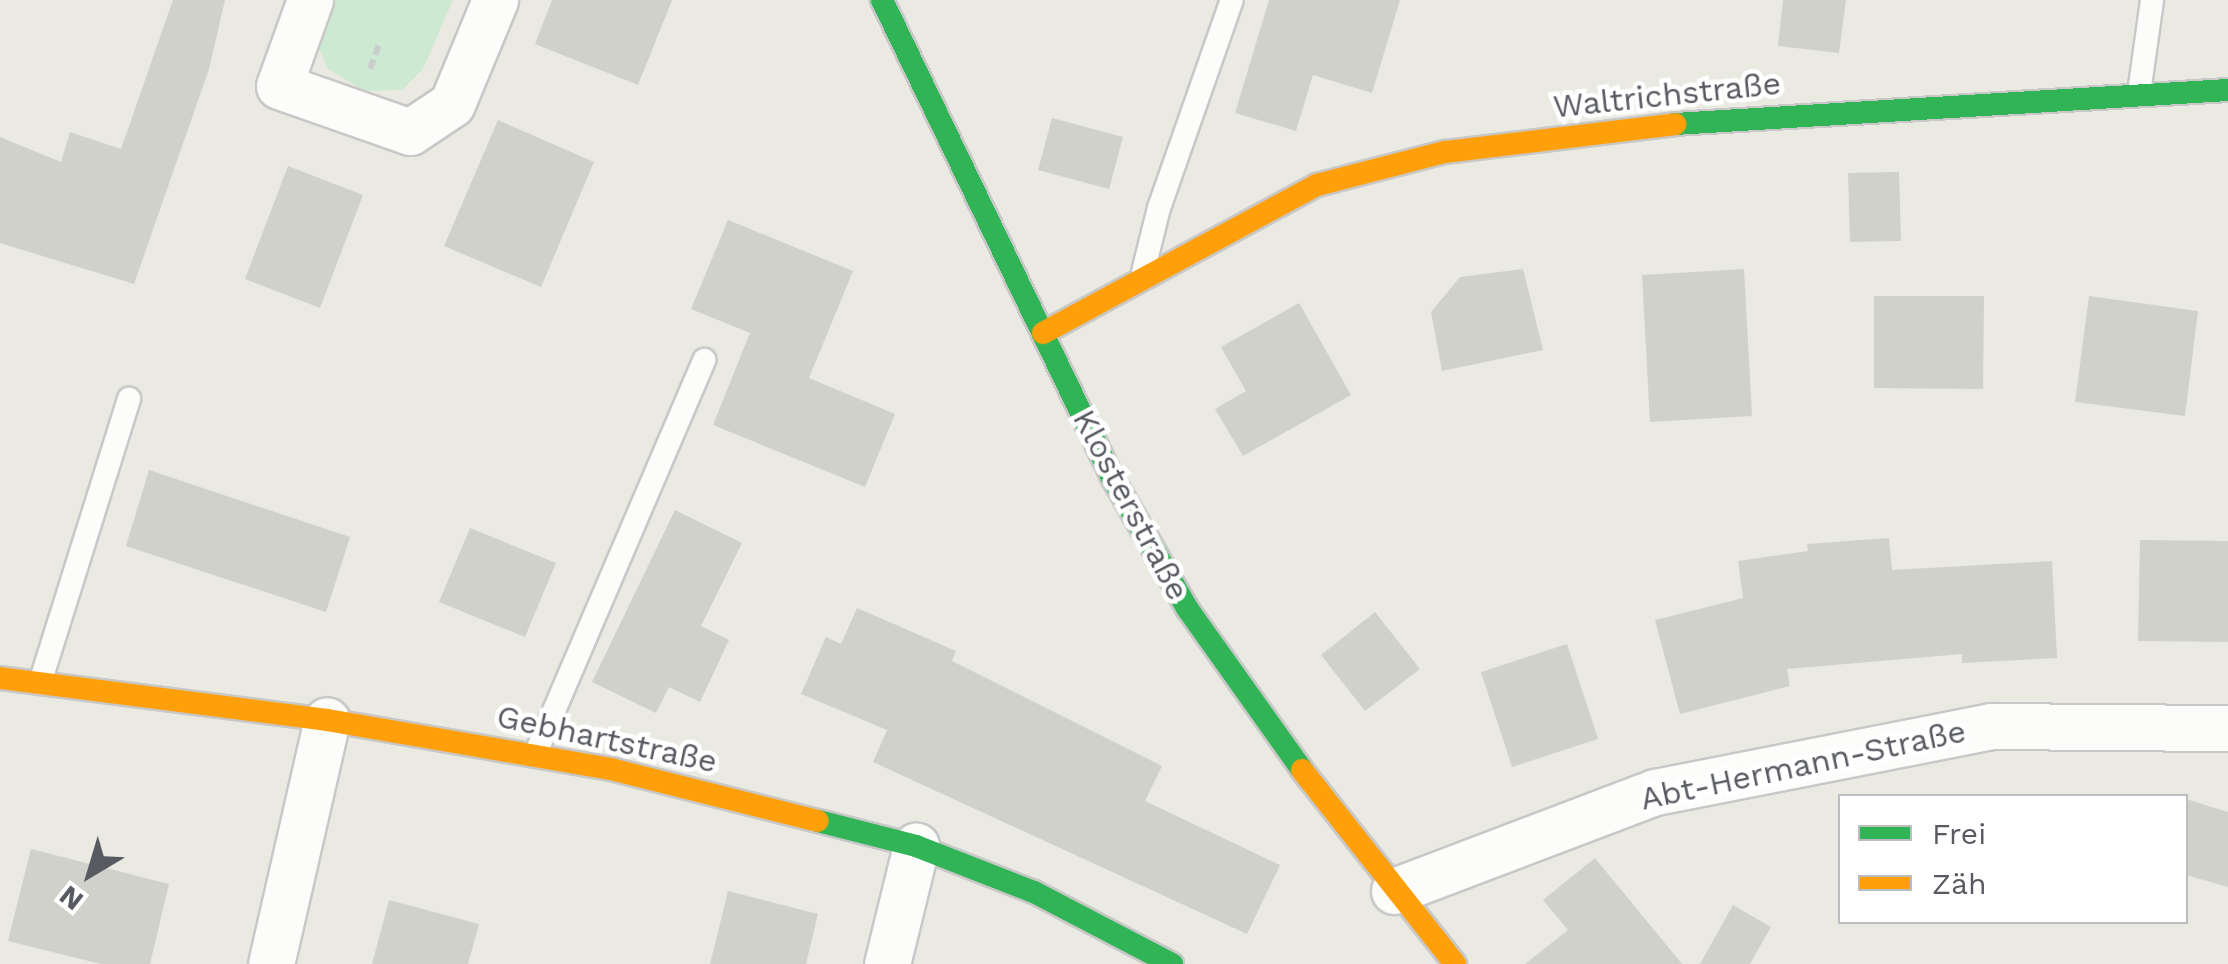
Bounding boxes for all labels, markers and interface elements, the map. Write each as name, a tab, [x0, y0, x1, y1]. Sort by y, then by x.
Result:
street label: Waltrichstraße	[1551, 64, 1783, 126]
street label: Klosterstraße	[1065, 403, 1197, 607]
street label: Gebhartstraße	[493, 697, 721, 781]
street label: Abt-Hermann-Straße	[1637, 712, 1969, 818]
legend	[1838, 794, 2188, 924]
text: Frei	[1932, 816, 1986, 851]
north arrow	[40, 824, 140, 924]
text: Zäh	[1932, 866, 1986, 901]
text: N	[53, 879, 90, 917]

